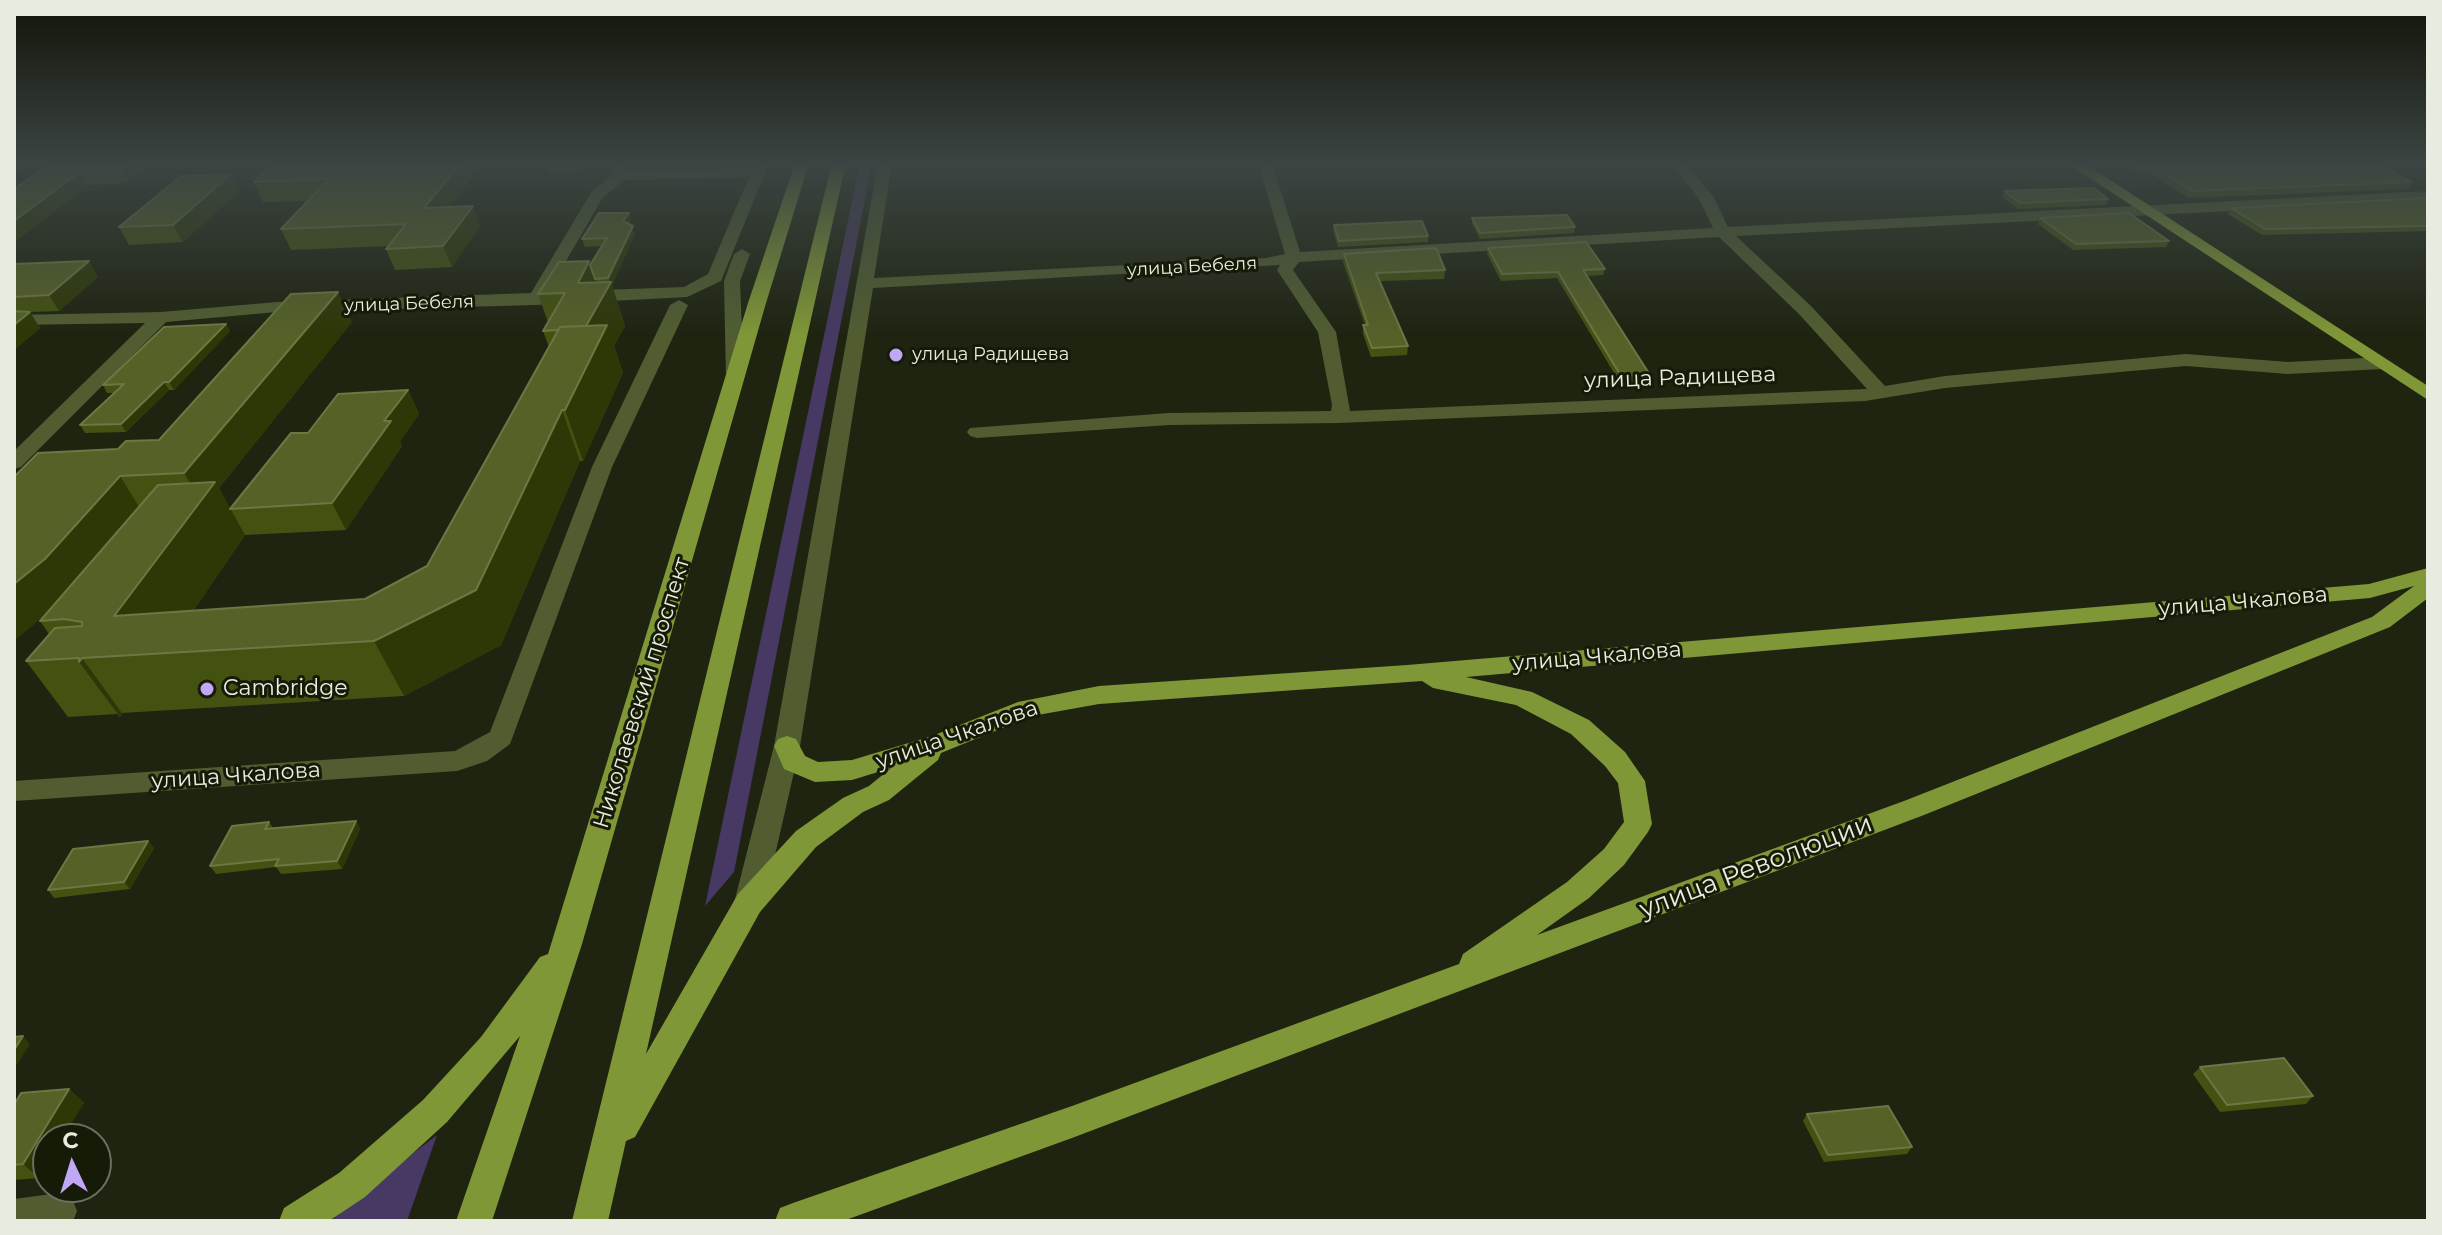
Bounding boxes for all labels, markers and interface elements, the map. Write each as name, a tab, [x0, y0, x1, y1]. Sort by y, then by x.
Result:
street label: улица Бебеля	[1126, 253, 1258, 281]
street label: улица Бебеля	[344, 291, 474, 317]
place label: улица Радищева	[912, 344, 1069, 366]
marker: улица Радищева	[887, 346, 905, 364]
street label: улица Радищева	[1583, 361, 1777, 395]
street label: Николаевский проспект	[588, 554, 696, 832]
street label: улица Чкалова	[2157, 581, 2329, 623]
street label: улица Чкалова	[1511, 636, 1683, 678]
place label: Cambridge	[223, 676, 348, 702]
marker: Cambridge	[198, 680, 216, 698]
street label: улица Чкалова	[872, 695, 1042, 775]
street label: улица Чкалова	[150, 757, 322, 795]
street label: улица Революции	[1635, 808, 1877, 926]
north arrow	[32, 1123, 112, 1203]
text: С	[62, 1127, 79, 1155]

